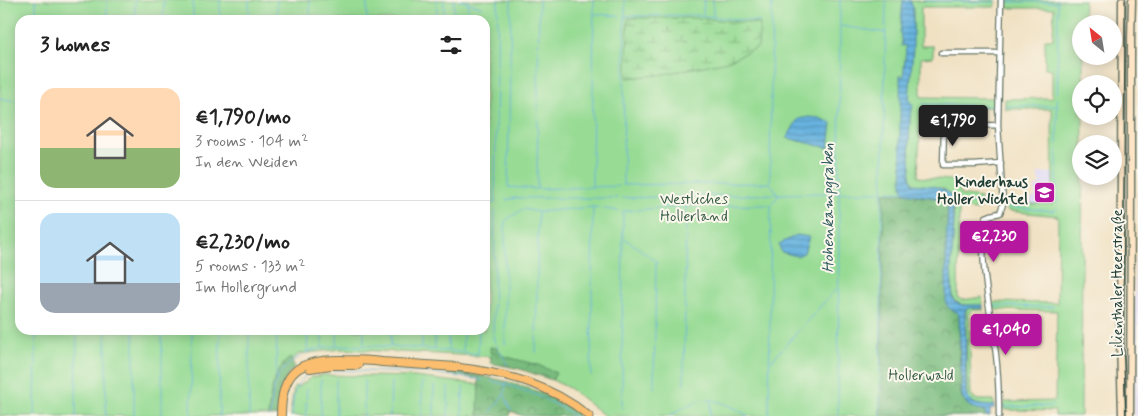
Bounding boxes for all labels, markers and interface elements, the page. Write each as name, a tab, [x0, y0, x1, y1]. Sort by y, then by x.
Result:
north arrow	[1072, 15, 1122, 65]
map controls	[1072, 15, 1122, 185]
text: 3 homes	[40, 31, 110, 59]
icon: filters	[437, 31, 465, 59]
button: locate	[1072, 75, 1122, 125]
text: €1,790/mo	[195, 103, 291, 131]
pin: €1,790	[912, 104, 994, 147]
icon: home	[80, 108, 140, 168]
text: €1,790	[930, 110, 976, 131]
text: 3 rooms · 104 m²	[195, 131, 308, 152]
button: layers	[1072, 135, 1122, 185]
water label: Hohenkampgraben	[818, 143, 839, 273]
text: In den Weiden	[195, 152, 298, 173]
place label: Kinderhaus Holler Wichtel	[937, 173, 1028, 210]
school or university icon: Kinderhaus Holler Wichtel	[1032, 180, 1056, 204]
park label: Westliches Hollerland	[660, 190, 728, 227]
street label: Lilienthaler Heerstraße	[1108, 209, 1128, 357]
pin: €2,230	[953, 220, 1035, 263]
text: €2,230	[971, 226, 1017, 247]
text: €2,230/mo	[195, 228, 290, 256]
icon: home	[80, 233, 140, 293]
text: 5 rooms · 133 m²	[195, 256, 305, 277]
text: Im Hollergrund	[195, 277, 297, 298]
pin: €1,040	[965, 314, 1047, 356]
text: €1,040	[982, 319, 1030, 340]
park label: Hollerwald	[888, 366, 954, 386]

